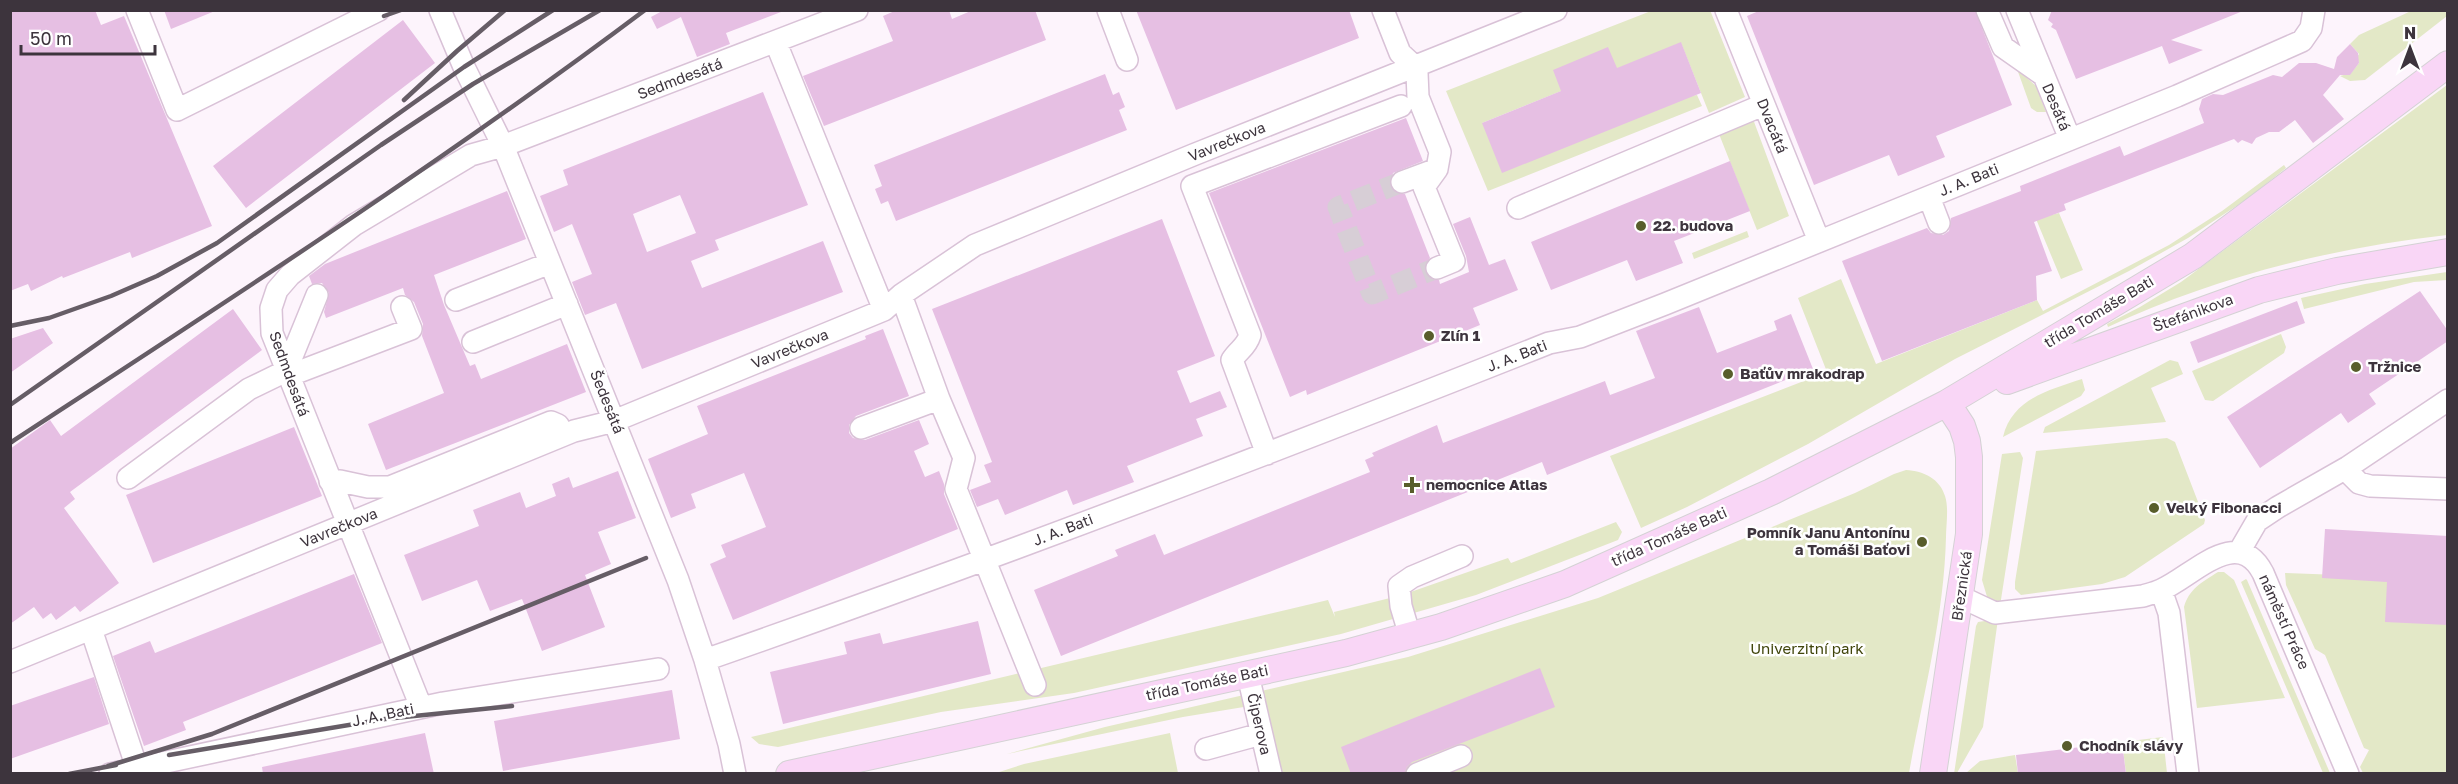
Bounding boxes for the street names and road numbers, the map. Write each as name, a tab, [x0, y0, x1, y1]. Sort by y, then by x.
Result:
street label: Sedmdesátá	[635, 54, 725, 103]
street label: Desátá	[2039, 80, 2075, 133]
street label: Dvacátá	[1754, 95, 1792, 156]
street label: Vavrečkova	[1185, 117, 1268, 165]
street label: J. A. Bati	[1936, 159, 2001, 199]
street label: třída Tomáše Bati	[2040, 271, 2157, 351]
street label: Štefánikova	[2150, 289, 2235, 335]
street label: Vavrečkova	[748, 324, 831, 372]
street label: Sedmdesátá	[266, 329, 314, 419]
street label: J. A. Bati	[1484, 335, 1549, 375]
street label: Šedesátá	[587, 367, 629, 436]
street label: třída Tomáše Bati	[1608, 502, 1729, 570]
street label: Vavrečkova	[297, 503, 380, 551]
street label: J. A. Bati	[1030, 509, 1095, 549]
street label: Březnická	[1947, 550, 1975, 622]
street label: náměstí Práce	[2256, 571, 2314, 672]
street label: třída Tomáše Bati	[1144, 660, 1270, 704]
street label: Čiperova	[1244, 691, 1276, 756]
street label: J. A. Bati	[350, 699, 415, 729]

